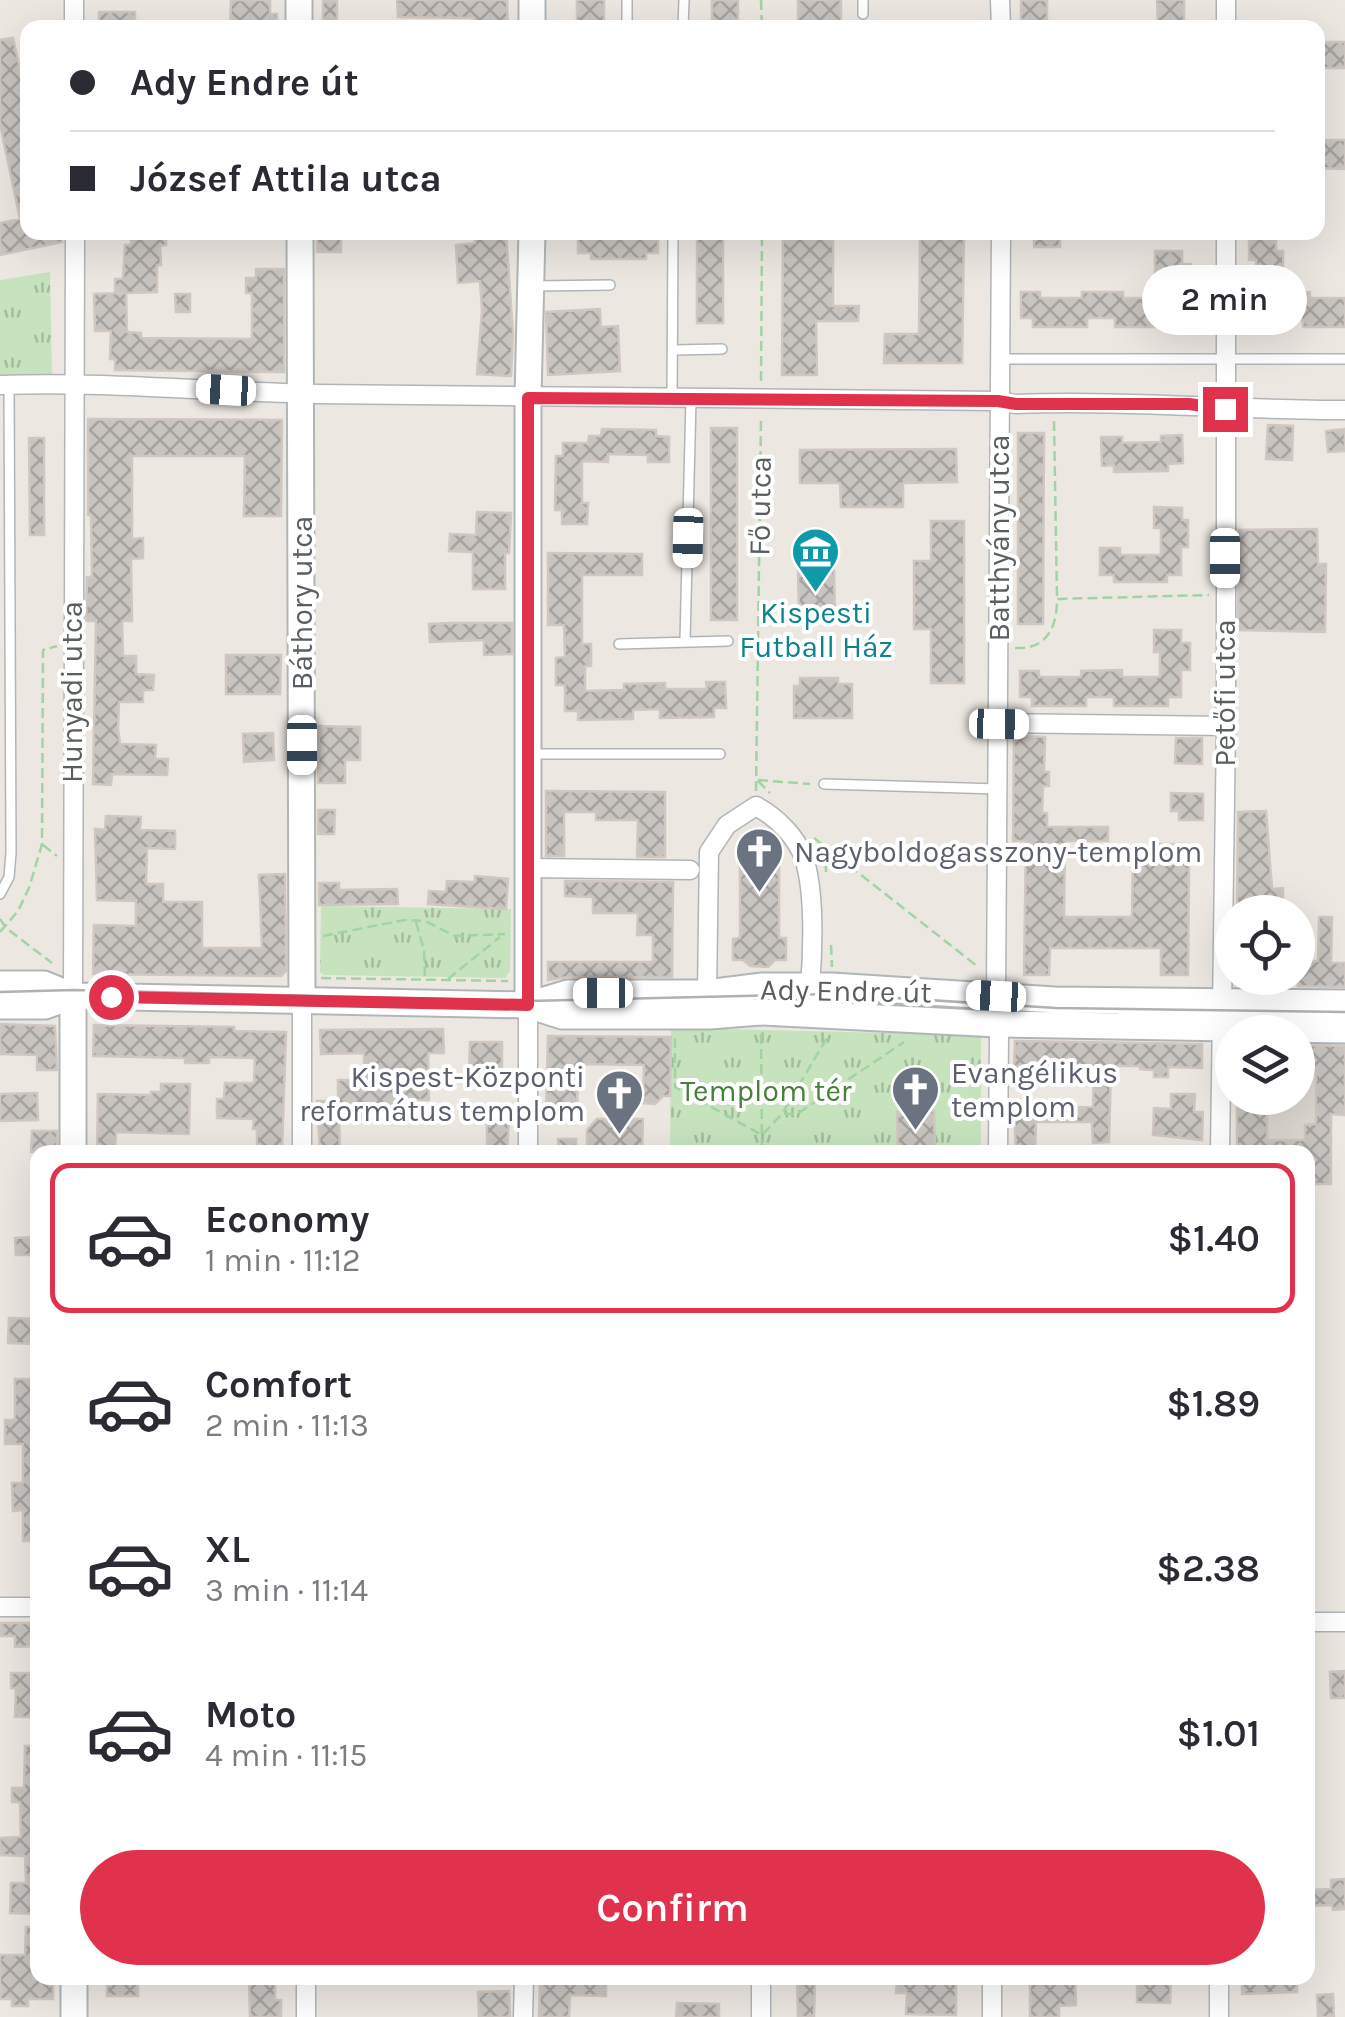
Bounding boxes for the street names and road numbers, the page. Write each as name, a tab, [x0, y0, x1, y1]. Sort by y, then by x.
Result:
street label: Batthyány utca	[981, 435, 1017, 641]
street label: Fő utca	[741, 456, 779, 556]
street label: Báthory utca	[284, 516, 320, 690]
street label: Hunyadi utca	[54, 601, 90, 783]
street label: Petőfi utca	[1207, 619, 1243, 767]
street label: Ady Endre út	[760, 972, 932, 1010]

